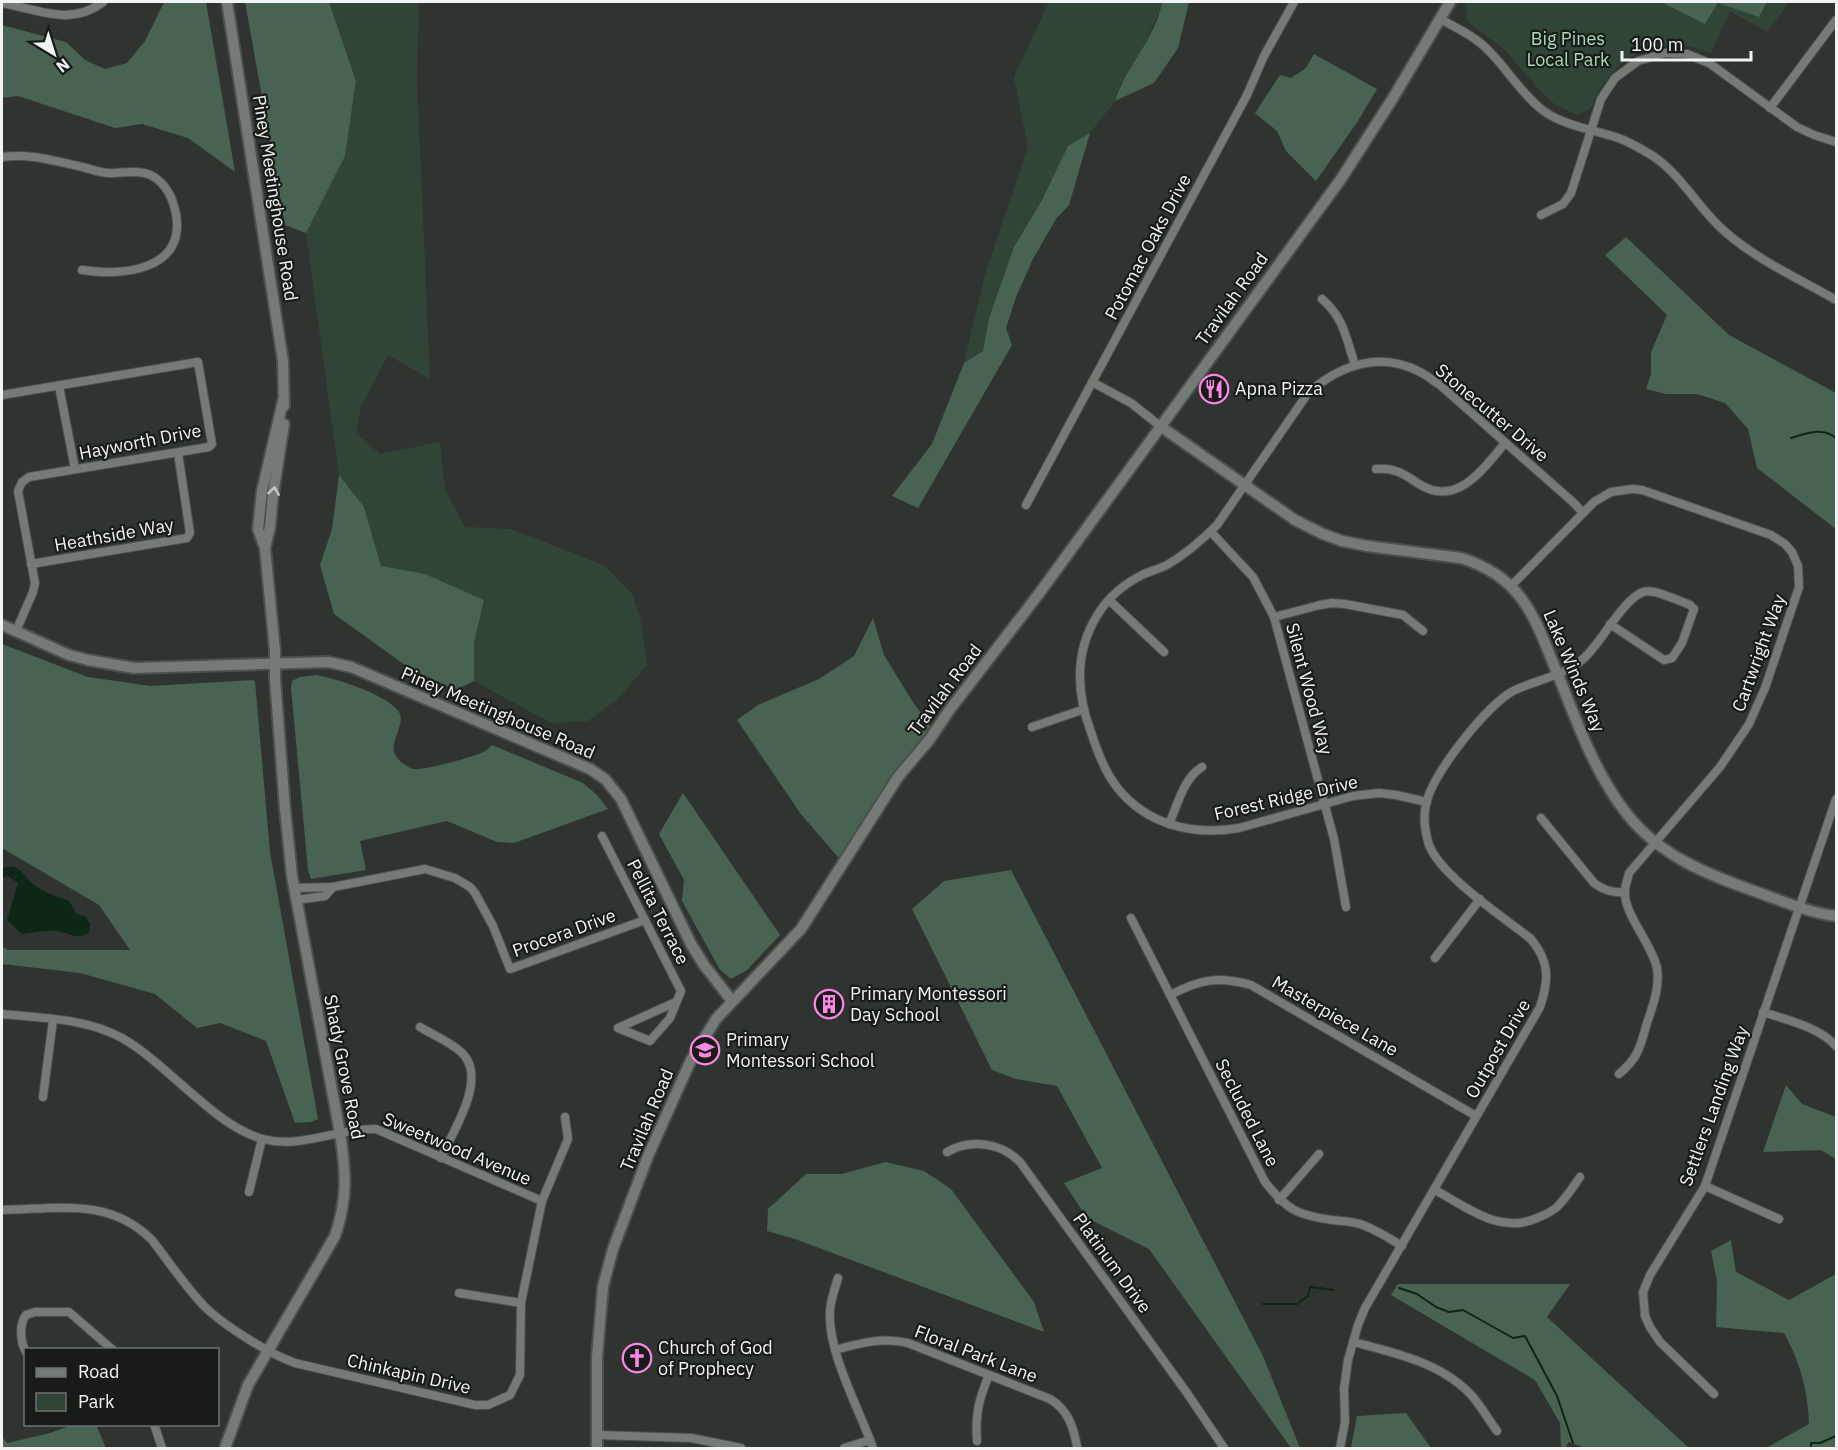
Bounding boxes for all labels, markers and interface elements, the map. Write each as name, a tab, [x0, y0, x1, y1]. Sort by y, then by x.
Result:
north arrow	[24, 24, 84, 84]
scale bar	[1622, 24, 1751, 62]
park label: Big Pines Local Park	[1526, 27, 1610, 71]
text: 100 m	[1631, 33, 1683, 56]
text: N	[53, 54, 74, 77]
street label: Piney Meetinghouse Road	[248, 93, 303, 303]
street label: Potomac Oaks Drive	[1099, 170, 1196, 324]
street label: Travilah Road	[1190, 248, 1273, 350]
street label: Stonecutter Drive	[1431, 358, 1554, 467]
restaurant icon: Apna Pizza	[1198, 373, 1230, 405]
place label: Apna Pizza	[1235, 377, 1323, 400]
street label: Hayworth Drive	[77, 418, 203, 465]
one-way arrow	[267, 486, 279, 495]
street label: Heathside Way	[52, 513, 175, 556]
street label: Cartwright Way	[1727, 591, 1790, 715]
street label: Lake Winds Way	[1538, 606, 1611, 735]
street label: Silent Wood Way	[1281, 620, 1338, 757]
street label: Travilah Road	[903, 639, 987, 740]
street label: Piney Meetinghouse Road	[398, 661, 599, 764]
street label: Forest Ridge Drive	[1212, 770, 1360, 825]
street label: Pellita Terrace	[622, 855, 695, 969]
street label: Procera Drive	[509, 903, 619, 962]
street label: Masterpiece Lane	[1268, 970, 1403, 1061]
place label: Primary Montessori Day School	[850, 982, 1007, 1026]
building icon: Primary Montessori Day School	[813, 988, 845, 1020]
street label: Shady Grove Road	[319, 992, 370, 1141]
street label: Outpost Drive	[1460, 995, 1535, 1102]
street label: Settlers Landing Way	[1674, 1022, 1753, 1189]
place label: Primary Montessori School	[726, 1028, 875, 1072]
school or university icon: Primary Montessori School	[689, 1034, 721, 1066]
street label: Secluded Lane	[1210, 1055, 1285, 1171]
street label: Travilah Road	[615, 1065, 678, 1175]
street label: Sweetwood Avenue	[380, 1107, 535, 1190]
street label: Platinum Drive	[1068, 1208, 1157, 1317]
street label: Floral Park Lane	[911, 1320, 1041, 1388]
place label: Church of God of Prophecy	[658, 1336, 773, 1380]
church icon: Church of God of Prophecy	[621, 1342, 653, 1374]
legend	[24, 1348, 219, 1426]
street label: Chinkapin Drive	[345, 1348, 473, 1399]
text: Road	[78, 1360, 119, 1383]
text: Park	[78, 1390, 115, 1413]

